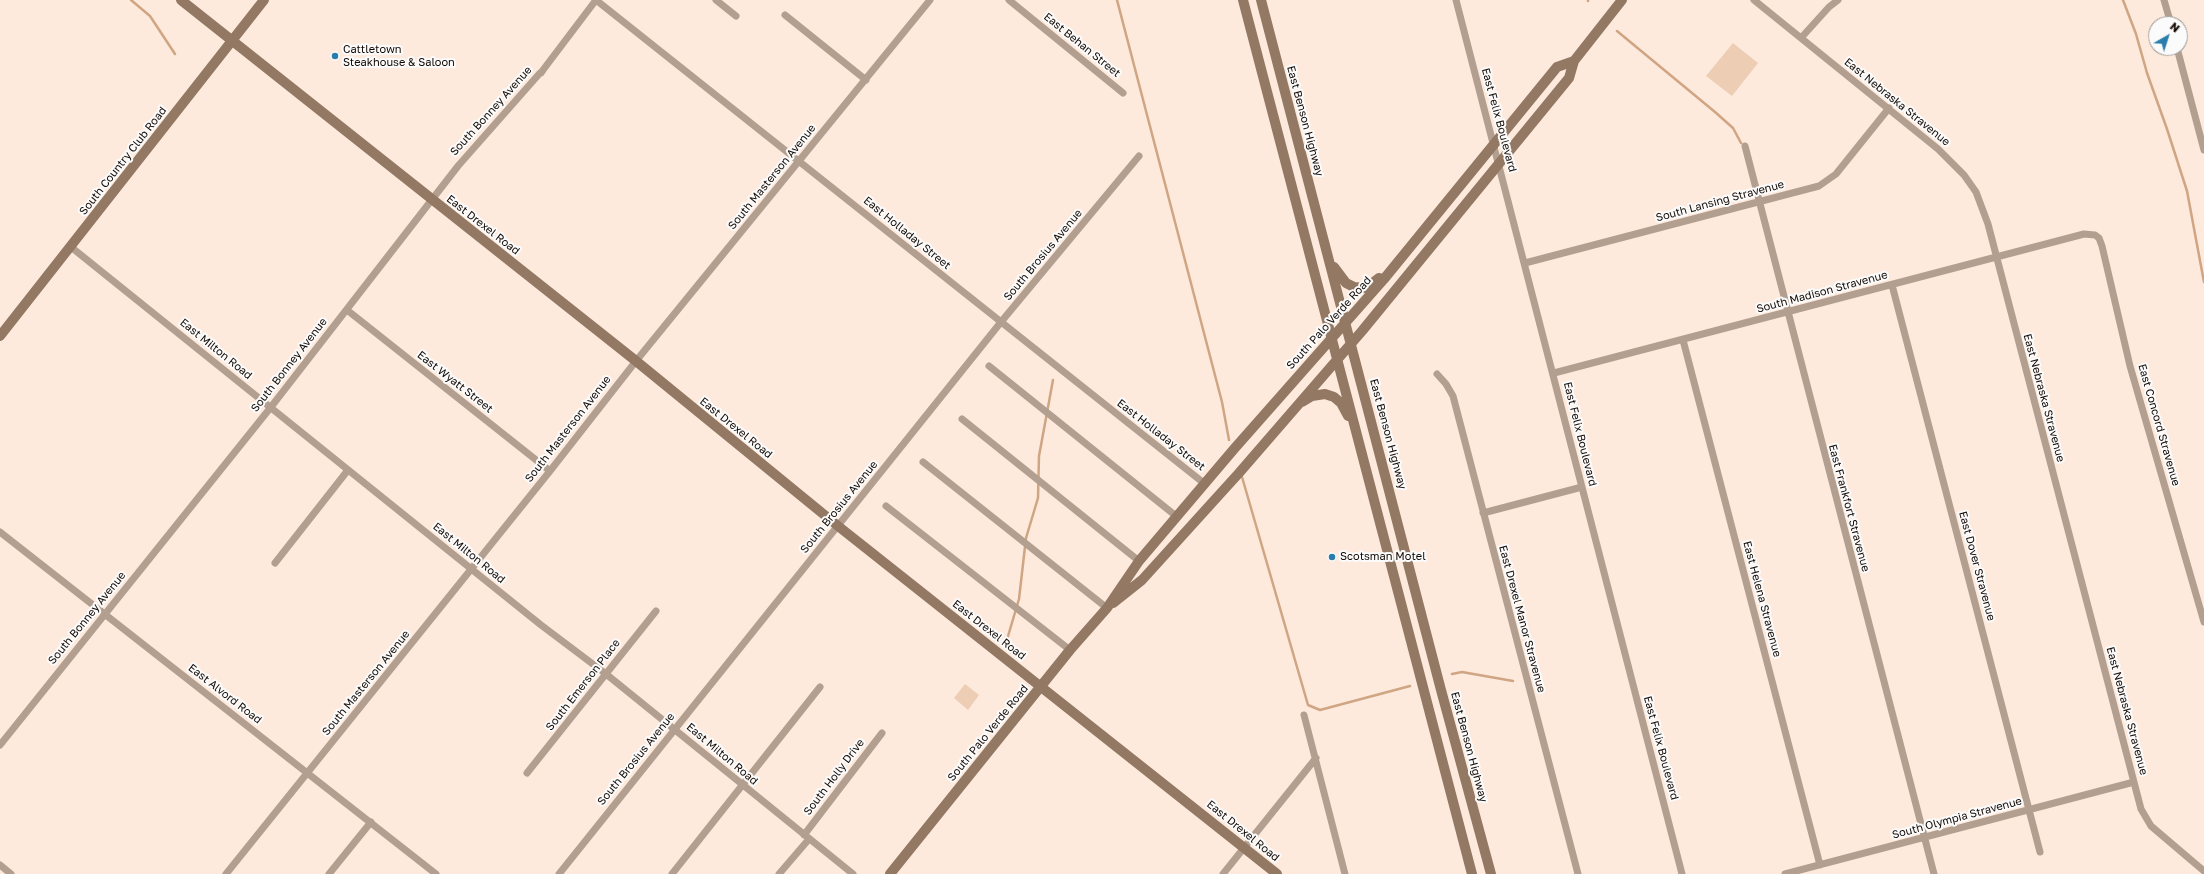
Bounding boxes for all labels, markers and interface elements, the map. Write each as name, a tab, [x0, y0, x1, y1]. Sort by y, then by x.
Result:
street label: East Behan Street	[1041, 10, 1123, 80]
north arrow	[2148, 16, 2188, 56]
text: N	[2168, 19, 2183, 35]
place label: Cattletown Steakhouse & Saloon	[343, 43, 455, 69]
marker: Cattletown Steakhouse & Saloon	[330, 51, 340, 61]
street label: East Nebraska Stravenue	[1842, 55, 1952, 149]
street label: South Bonney Avenue	[447, 64, 535, 158]
street label: East Benson Highway	[1284, 64, 1326, 178]
street label: East Felix Boulevard	[1479, 67, 1519, 173]
street label: South Country Club Road	[77, 104, 169, 218]
street label: South Masterson Avenue	[725, 122, 819, 232]
street label: South Lansing Stravenue	[1654, 178, 1786, 224]
street label: East Drexel Road	[444, 192, 522, 258]
street label: East Holladay Street	[861, 194, 953, 272]
street label: South Brosius Avenue	[1001, 207, 1085, 303]
street label: South Madison Stravenue	[1755, 268, 1889, 316]
street label: South Palo Verde Road	[1284, 274, 1374, 372]
street label: South Bonney Avenue	[248, 315, 330, 415]
street label: East Milton Road	[177, 316, 255, 382]
street label: East Nebraska Stravenue	[2021, 332, 2067, 464]
street label: East Wyatt Street	[415, 348, 495, 416]
street label: East Concord Stravenue	[2135, 362, 2183, 488]
street label: South Masterson Avenue	[522, 373, 614, 485]
street label: East Benson Highway	[1367, 377, 1409, 491]
street label: East Felix Boulevard	[1561, 380, 1599, 488]
street label: East Drexel Road	[697, 395, 775, 461]
street label: East Holladay Street	[1114, 396, 1208, 474]
street label: East Frankfort Stravenue	[1826, 443, 1872, 573]
street label: South Brosius Avenue	[798, 458, 880, 556]
street label: East Dover Stravenue	[1956, 510, 1998, 622]
street label: East Milton Road	[430, 520, 508, 586]
street label: East Helena Stravenue	[1740, 540, 1784, 658]
street label: East Drexel Manor Stravenue	[1496, 544, 1548, 694]
place label: Scotsman Motel	[1340, 550, 1426, 564]
marker: Scotsman Motel	[1327, 552, 1337, 562]
street label: South Bonney Avenue	[45, 569, 129, 667]
street label: East Drexel Road	[950, 597, 1028, 663]
street label: South Masterson Avenue	[319, 628, 413, 738]
street label: South Emerson Place	[543, 637, 623, 733]
street label: East Nebraska Stravenue	[2104, 645, 2150, 777]
street label: East Alvord Road	[186, 661, 264, 727]
street label: South Palo Verde Road	[945, 682, 1031, 784]
street label: East Benson Highway	[1448, 690, 1490, 804]
street label: East Felix Boulevard	[1641, 695, 1681, 801]
street label: South Brosius Avenue	[595, 710, 677, 808]
street label: East Milton Road	[684, 720, 760, 788]
street label: South Holly Drive	[801, 736, 867, 818]
street label: South Olympia Stravenue	[1891, 794, 2023, 842]
street label: East Drexel Road	[1204, 798, 1282, 864]

